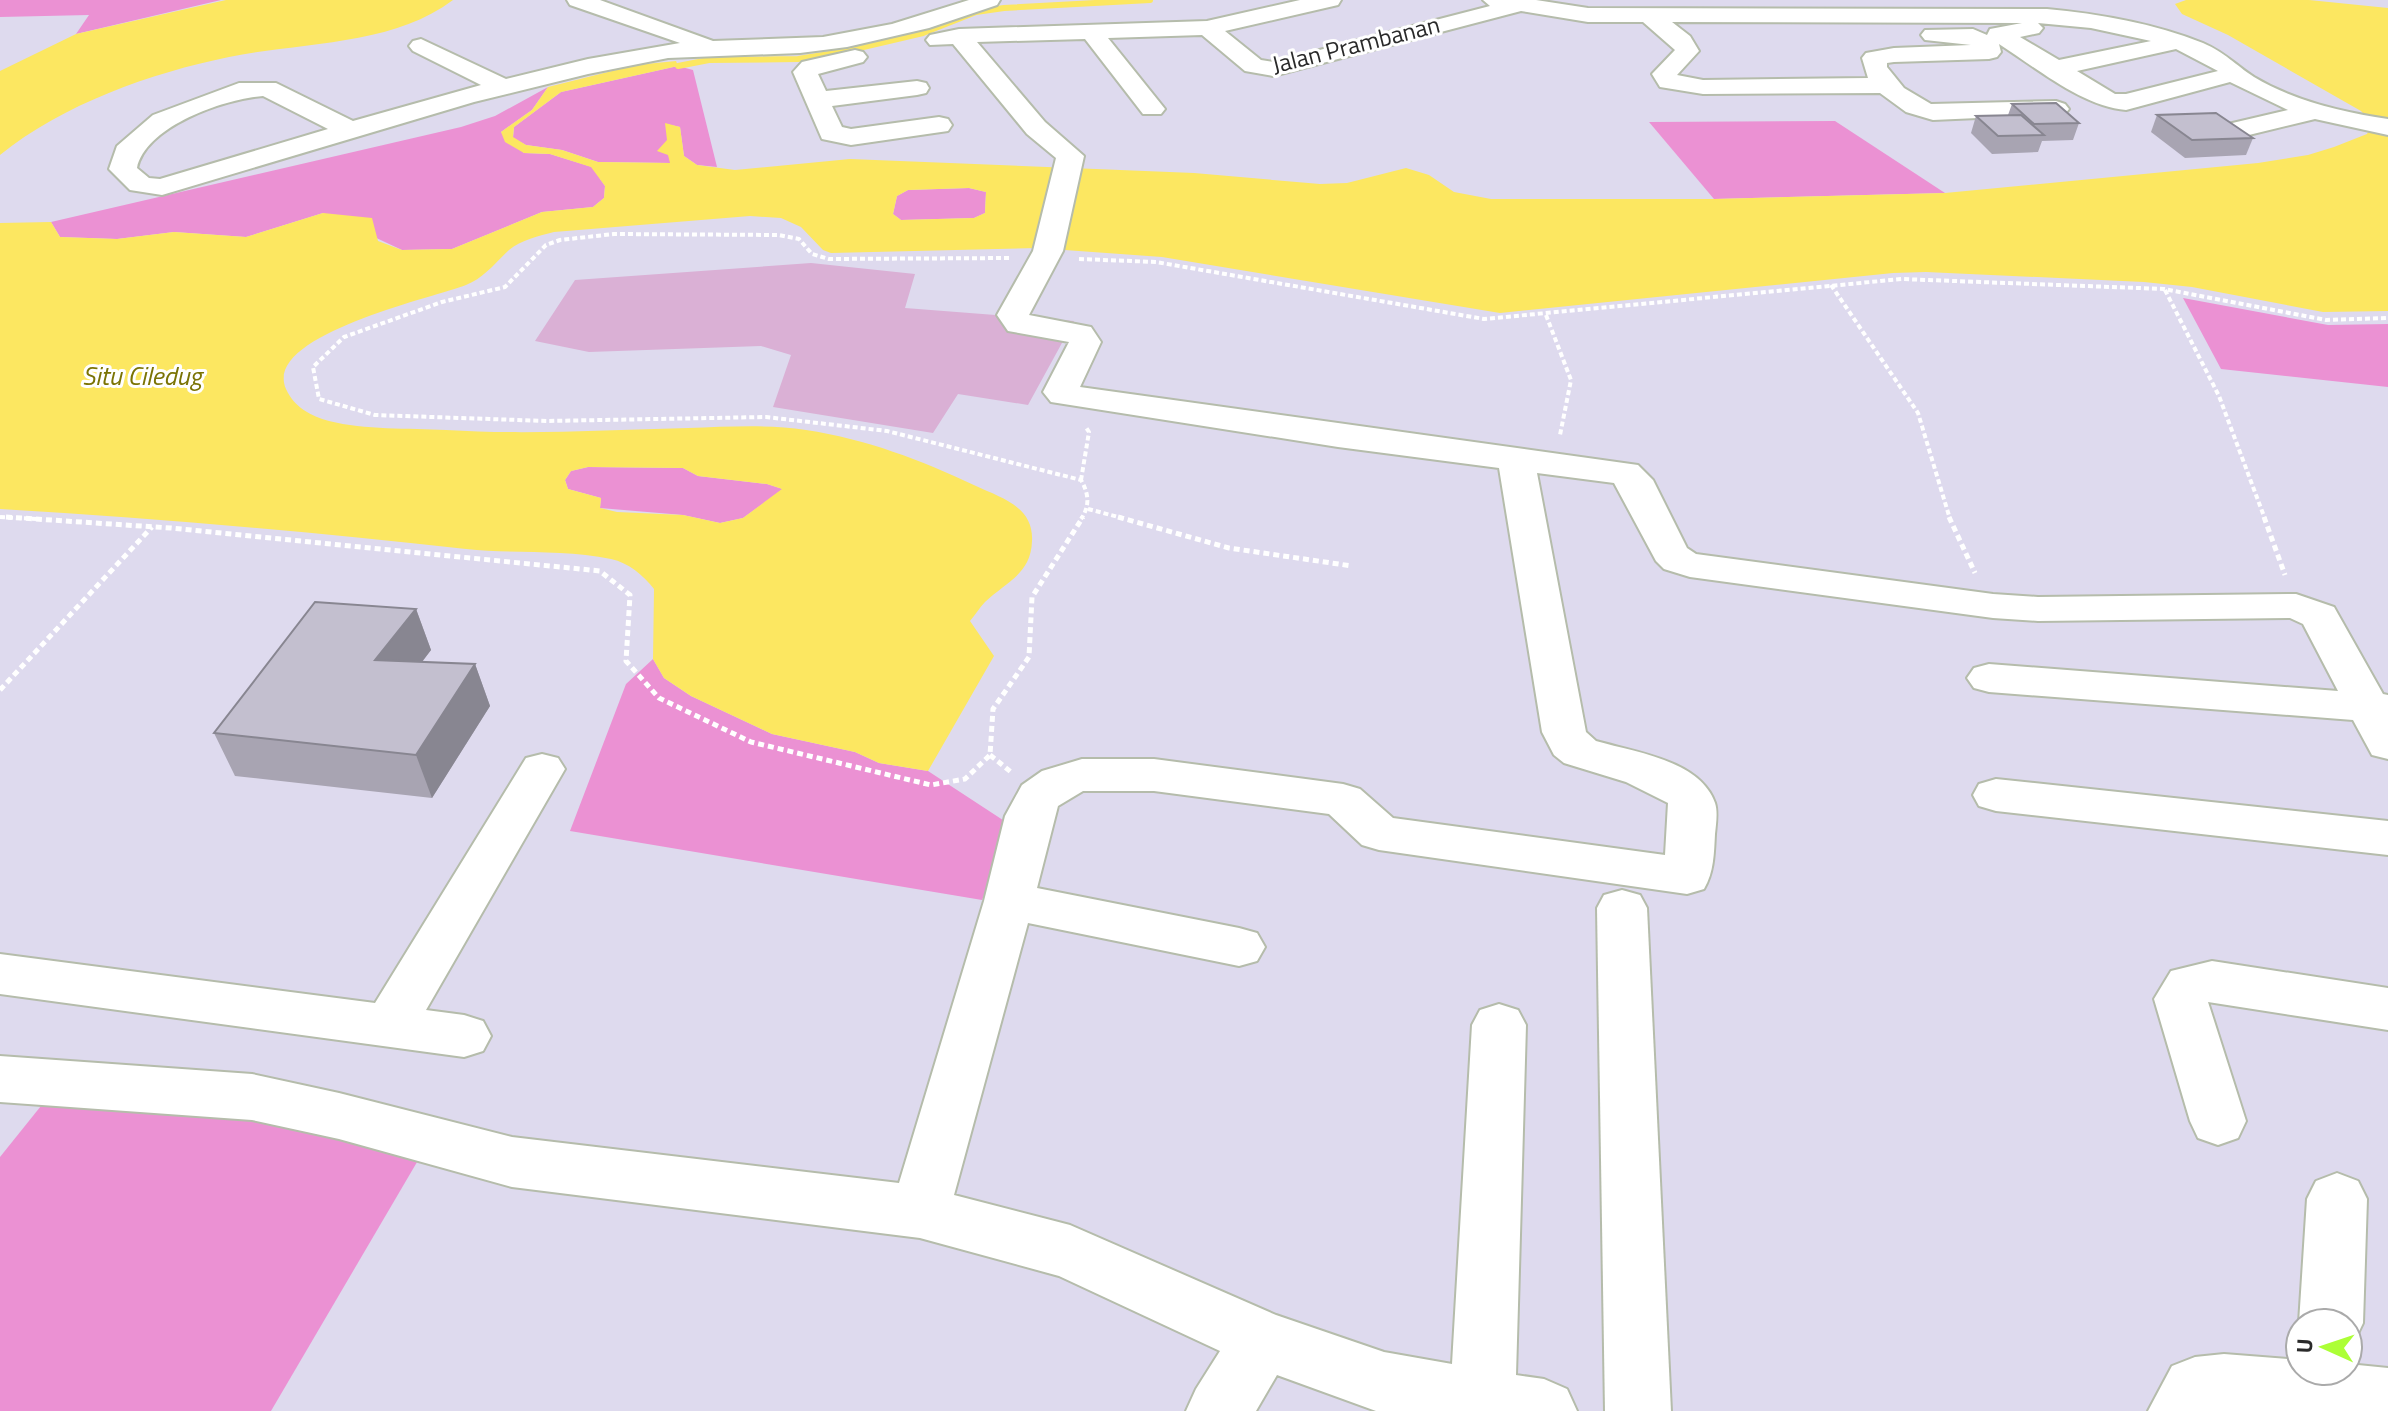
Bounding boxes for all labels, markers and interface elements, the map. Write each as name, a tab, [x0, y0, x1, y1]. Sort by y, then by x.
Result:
street label: Jalan Prambanan	[1268, 6, 1443, 82]
water label: Situ Ciledug	[82, 356, 205, 395]
north arrow	[2284, 1307, 2364, 1387]
text: U	[2287, 1338, 2321, 1354]

